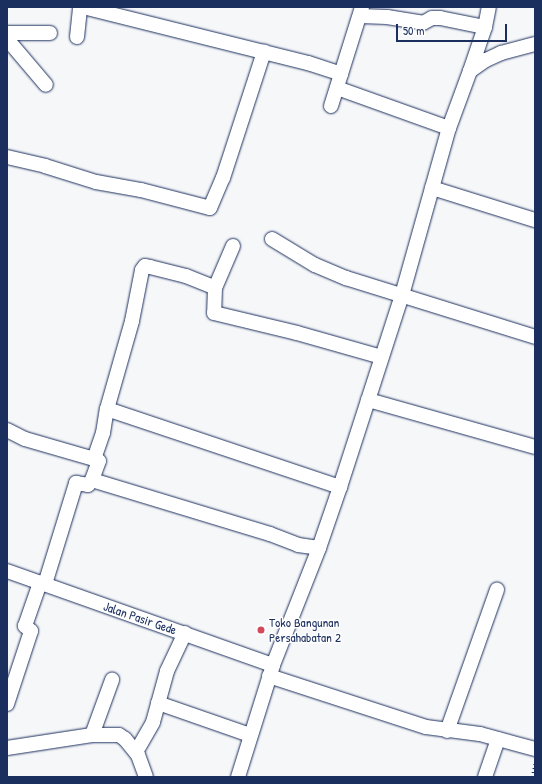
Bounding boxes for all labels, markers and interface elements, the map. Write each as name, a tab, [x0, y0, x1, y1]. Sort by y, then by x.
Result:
scale bar	[398, 16, 509, 42]
text: 50 m	[403, 22, 424, 39]
street label: Jalan Pasir Gede	[101, 598, 179, 638]
place label: Toko Bangunan Persahabatan 2	[269, 615, 341, 646]
marker: Toko Bangunan Persahabatan 2	[256, 625, 266, 635]

